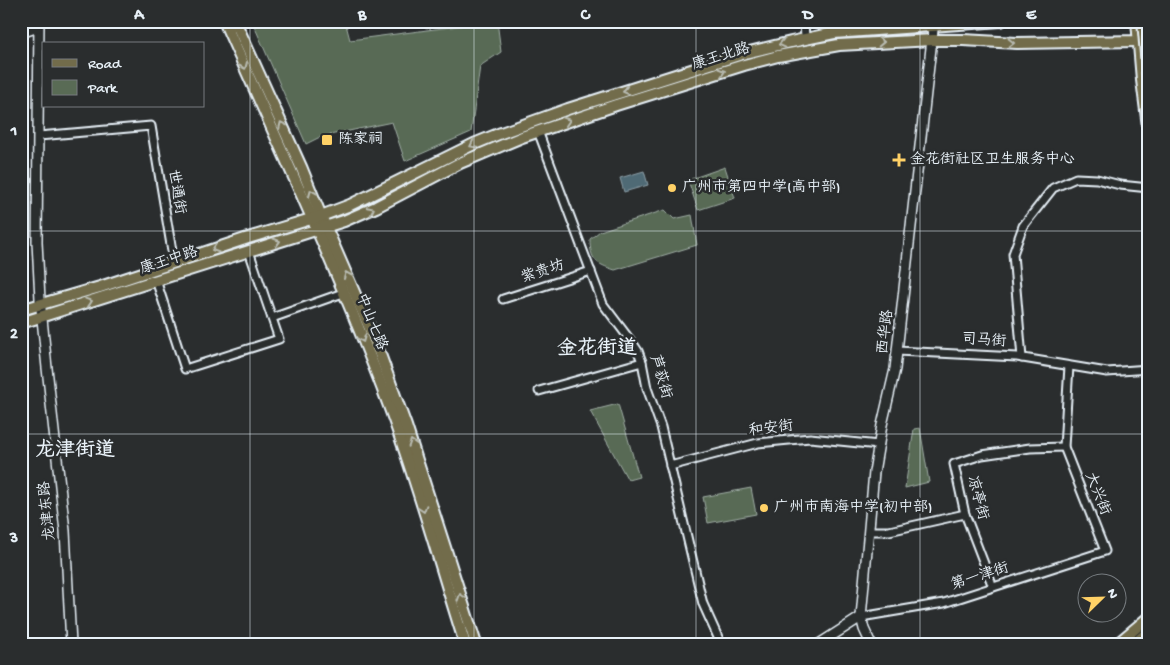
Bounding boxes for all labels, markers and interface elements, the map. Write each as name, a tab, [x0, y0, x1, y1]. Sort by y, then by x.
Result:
text: A	[133, 7, 145, 26]
text: B	[357, 7, 367, 26]
text: C	[580, 7, 591, 26]
text: D	[801, 7, 814, 26]
text: E	[1026, 7, 1037, 26]
one-way arrow	[877, 37, 885, 48]
one-way arrow	[777, 38, 786, 49]
one-way arrow	[1008, 38, 1015, 48]
street label: 康王北路	[690, 40, 752, 74]
legend	[42, 42, 205, 108]
text: Road	[88, 56, 122, 74]
one-way arrow	[237, 61, 248, 70]
one-way arrow	[717, 68, 725, 78]
text: Park	[87, 80, 118, 98]
one-way arrow	[622, 85, 631, 95]
one-way arrow	[562, 117, 571, 127]
one-way arrow	[278, 121, 288, 130]
text: 1	[10, 123, 17, 142]
place label: 陈家祠	[338, 131, 383, 149]
marker: 陈家祠	[320, 133, 334, 147]
one-way arrow	[469, 139, 478, 149]
place label: 金花街社区卫生服务中心	[910, 151, 1075, 169]
marker: 金花街社区卫生服务中心	[892, 153, 906, 167]
street label: 世通街	[163, 168, 189, 216]
place label: 广州市第四中学(高中部)	[682, 178, 841, 197]
marker: 广州市第四中学(高中部)	[666, 182, 678, 194]
one-way arrow	[308, 189, 318, 198]
one-way arrow	[366, 206, 375, 216]
one-way arrow	[272, 238, 281, 248]
street label: 康王中路	[138, 243, 200, 279]
one-way arrow	[211, 243, 220, 253]
street label: 紫贵坊	[519, 256, 567, 288]
one-way arrow	[342, 271, 353, 280]
street label: 中山七路	[351, 291, 391, 353]
one-way arrow	[84, 298, 92, 308]
street label: 西华路	[874, 309, 898, 355]
text: 2	[10, 326, 18, 345]
street label: 司马街	[961, 331, 1007, 351]
one-way arrow	[356, 334, 367, 343]
district label: 金花街道	[557, 336, 637, 361]
street label: 芦荻街	[645, 353, 675, 401]
street label: 和安街	[748, 417, 794, 441]
district label: 龙津街道	[35, 438, 115, 463]
one-way arrow	[407, 439, 417, 447]
street label: 大兴街	[1080, 470, 1114, 518]
street label: 凉亭街	[962, 474, 992, 522]
street label: 龙津东路	[36, 480, 60, 542]
place label: 广州市南海中学(初中部)	[774, 498, 933, 517]
marker: 广州市南海中学(初中部)	[758, 502, 770, 514]
one-way arrow	[417, 504, 427, 512]
text: 3	[9, 530, 18, 549]
street label: 第一津街	[949, 559, 1011, 595]
north arrow	[1078, 572, 1128, 622]
text: N	[1102, 586, 1121, 601]
one-way arrow	[457, 594, 467, 602]

